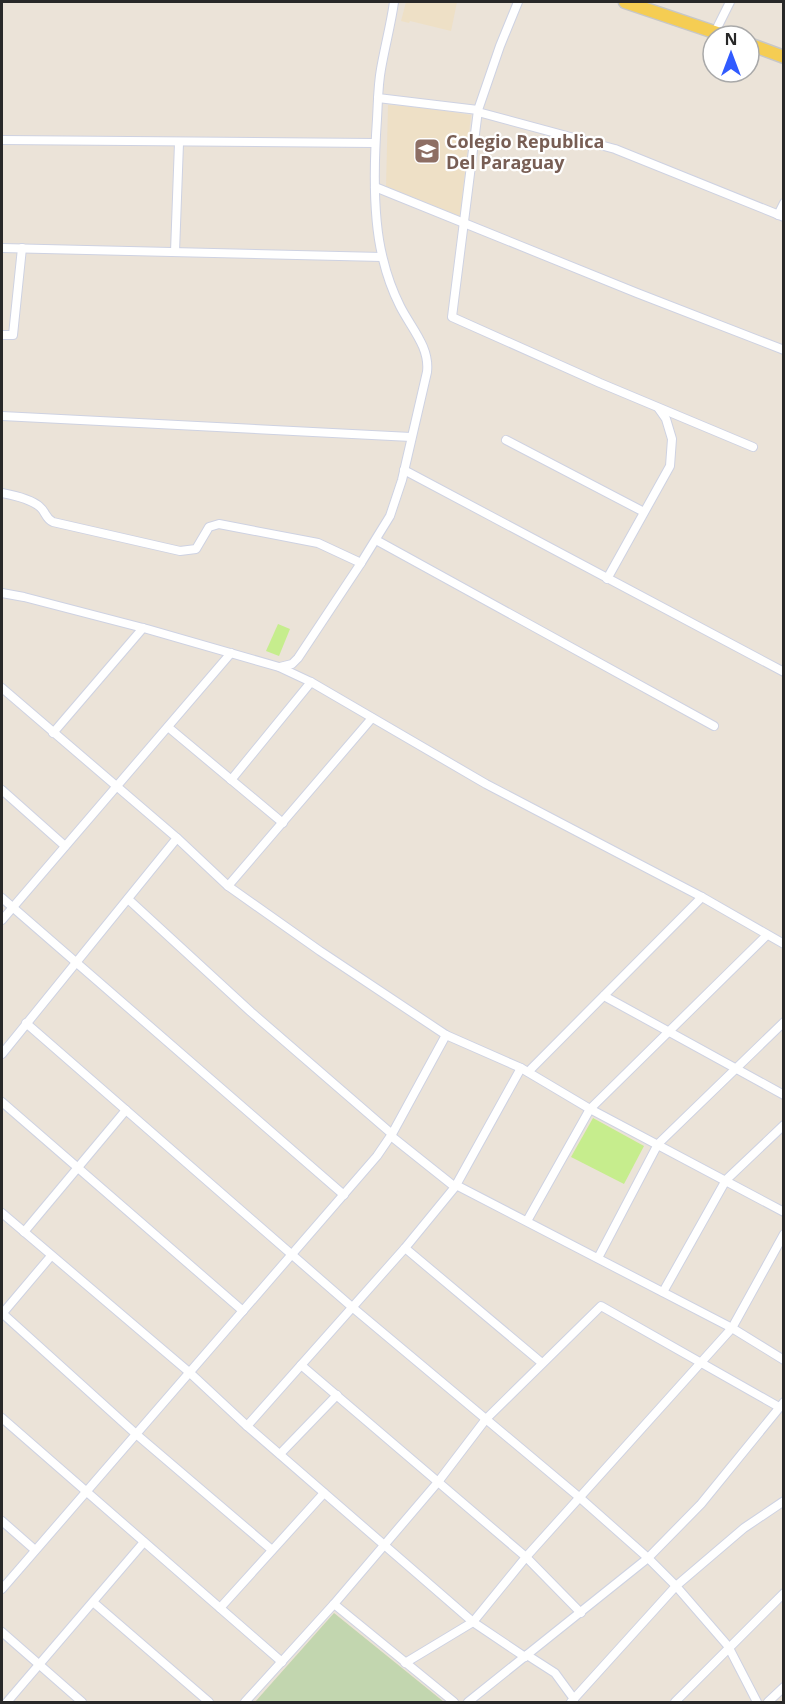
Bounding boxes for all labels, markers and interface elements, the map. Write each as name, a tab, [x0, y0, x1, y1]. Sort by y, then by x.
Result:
north arrow	[701, 24, 761, 84]
text: N	[724, 28, 738, 50]
place label: Colegio Republica Del Paraguay	[446, 129, 604, 174]
school or university icon: Colegio Republica Del Paraguay	[412, 136, 442, 166]

